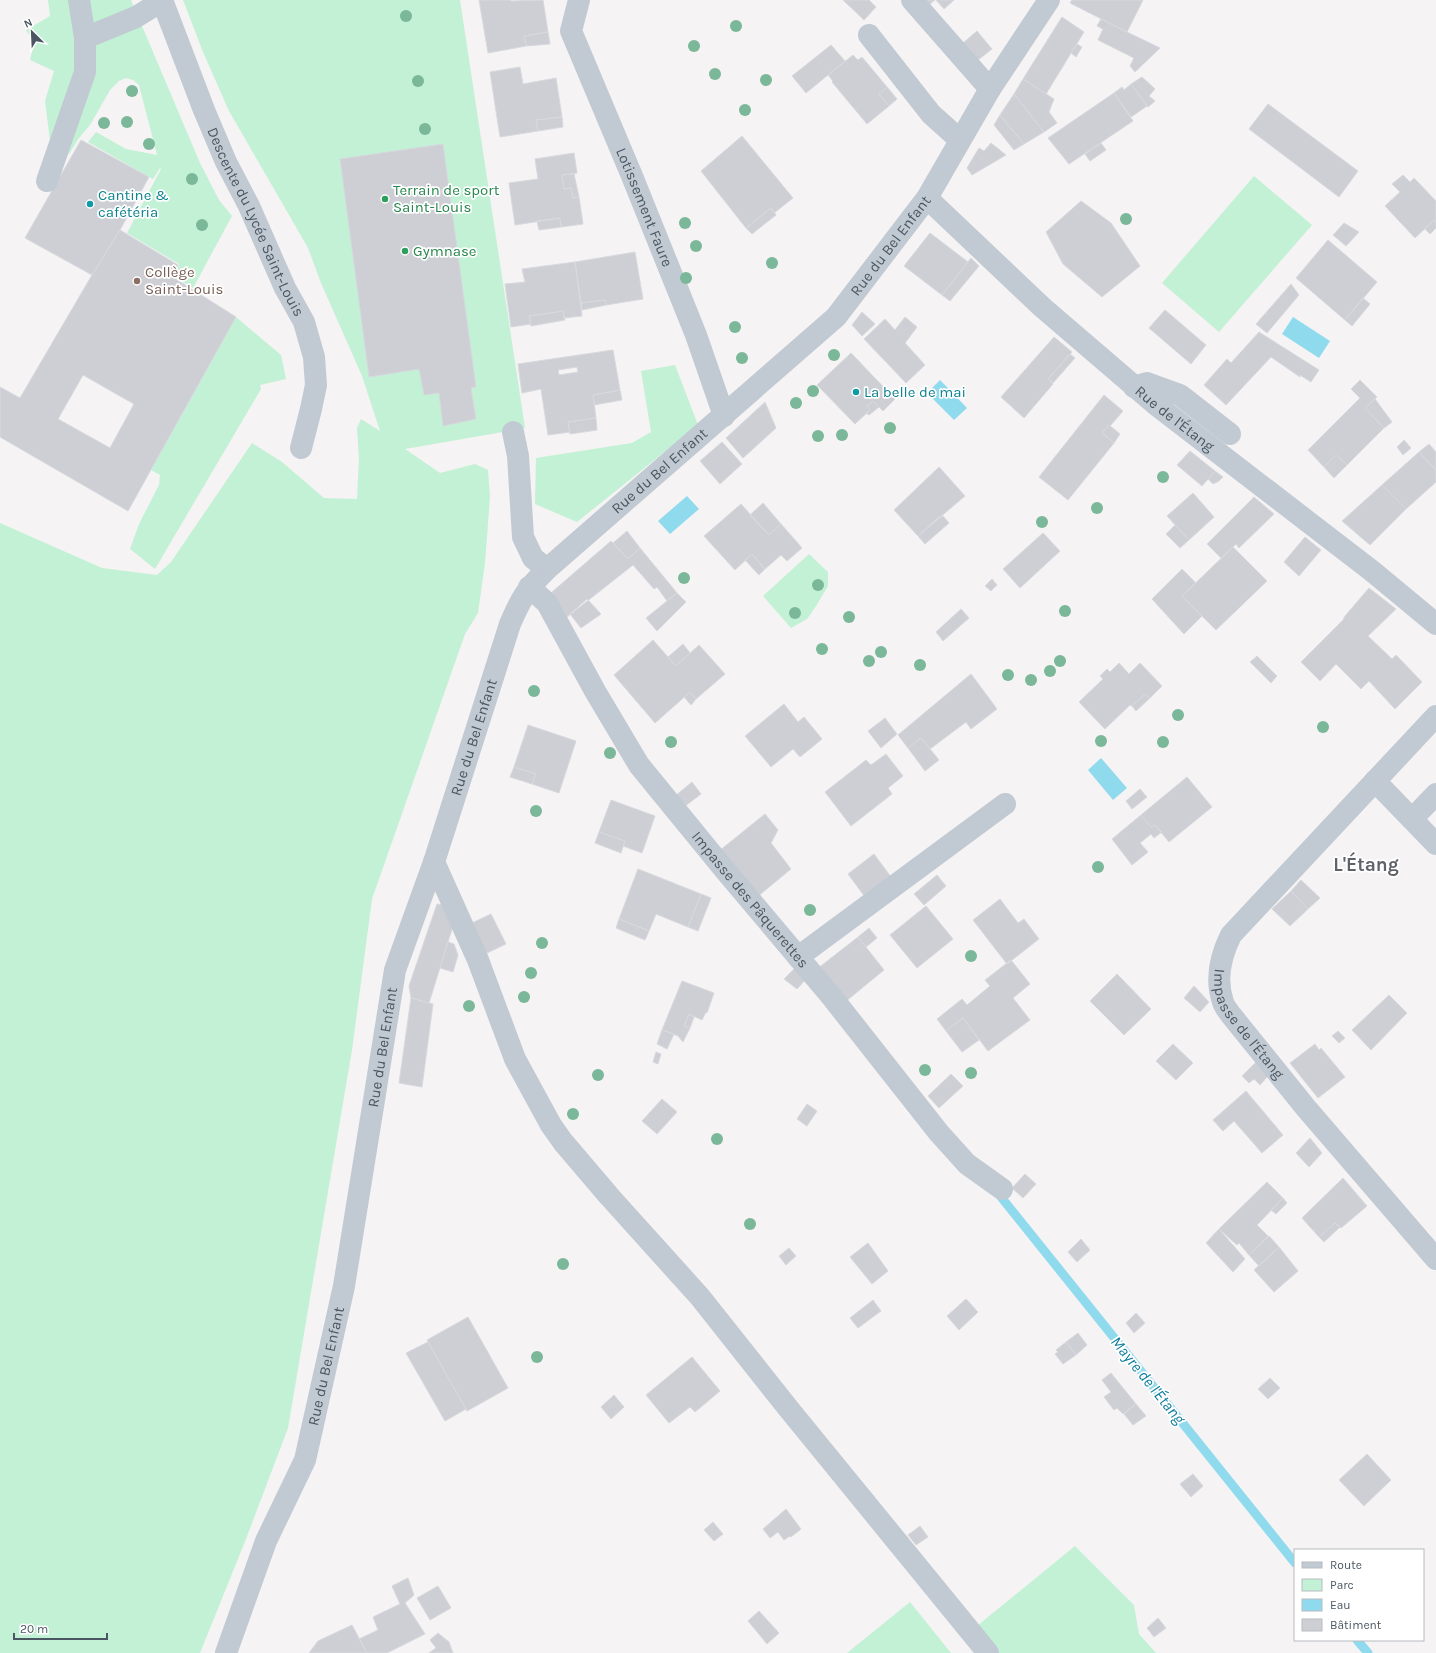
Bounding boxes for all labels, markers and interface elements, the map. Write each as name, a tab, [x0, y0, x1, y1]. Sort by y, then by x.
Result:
north arrow	[12, 12, 52, 52]
text: N	[22, 16, 34, 31]
street label: Descente du Lycée Saint-Louis	[203, 125, 308, 320]
street label: Lotissement Faure	[612, 145, 677, 269]
place label: Terrain de sport Saint-Louis	[393, 181, 500, 216]
place label: Cantine & cafétéria	[98, 186, 169, 221]
street label: Rue du Bel Enfant	[846, 192, 935, 299]
marker: Terrain de sport Saint-Louis	[380, 194, 390, 204]
marker: Cantine & cafétéria	[85, 199, 95, 209]
place label: Gymnase	[413, 242, 477, 260]
marker: Gymnase	[400, 246, 410, 256]
place label: Collège Saint-Louis	[145, 263, 223, 298]
marker: Collège Saint-Louis	[132, 276, 142, 286]
street label: Rue de l'Étang	[1131, 382, 1218, 456]
place label: La belle de mai	[864, 383, 966, 401]
marker: La belle de mai	[851, 387, 861, 397]
street label: Rue du Bel Enfant	[608, 424, 711, 518]
street label: Rue du Bel Enfant	[447, 676, 501, 798]
street label: Impasse des Pâquerettes	[688, 828, 812, 972]
district label: L'Étang	[1333, 851, 1399, 876]
street label: Impasse de l'Étang	[1210, 968, 1288, 1083]
street label: Rue du Bel Enfant	[364, 985, 401, 1109]
street label: Rue du Bel Enfant	[304, 1305, 348, 1427]
water label: Mayre de l'Étang	[1107, 1332, 1190, 1428]
legend	[1294, 1549, 1424, 1641]
text: Route	[1330, 1558, 1362, 1572]
text: Parc	[1330, 1578, 1354, 1592]
text: Eau	[1330, 1598, 1351, 1612]
scale bar	[14, 1615, 107, 1641]
text: Bâtiment	[1330, 1618, 1382, 1632]
text: 20 m	[20, 1622, 48, 1636]

